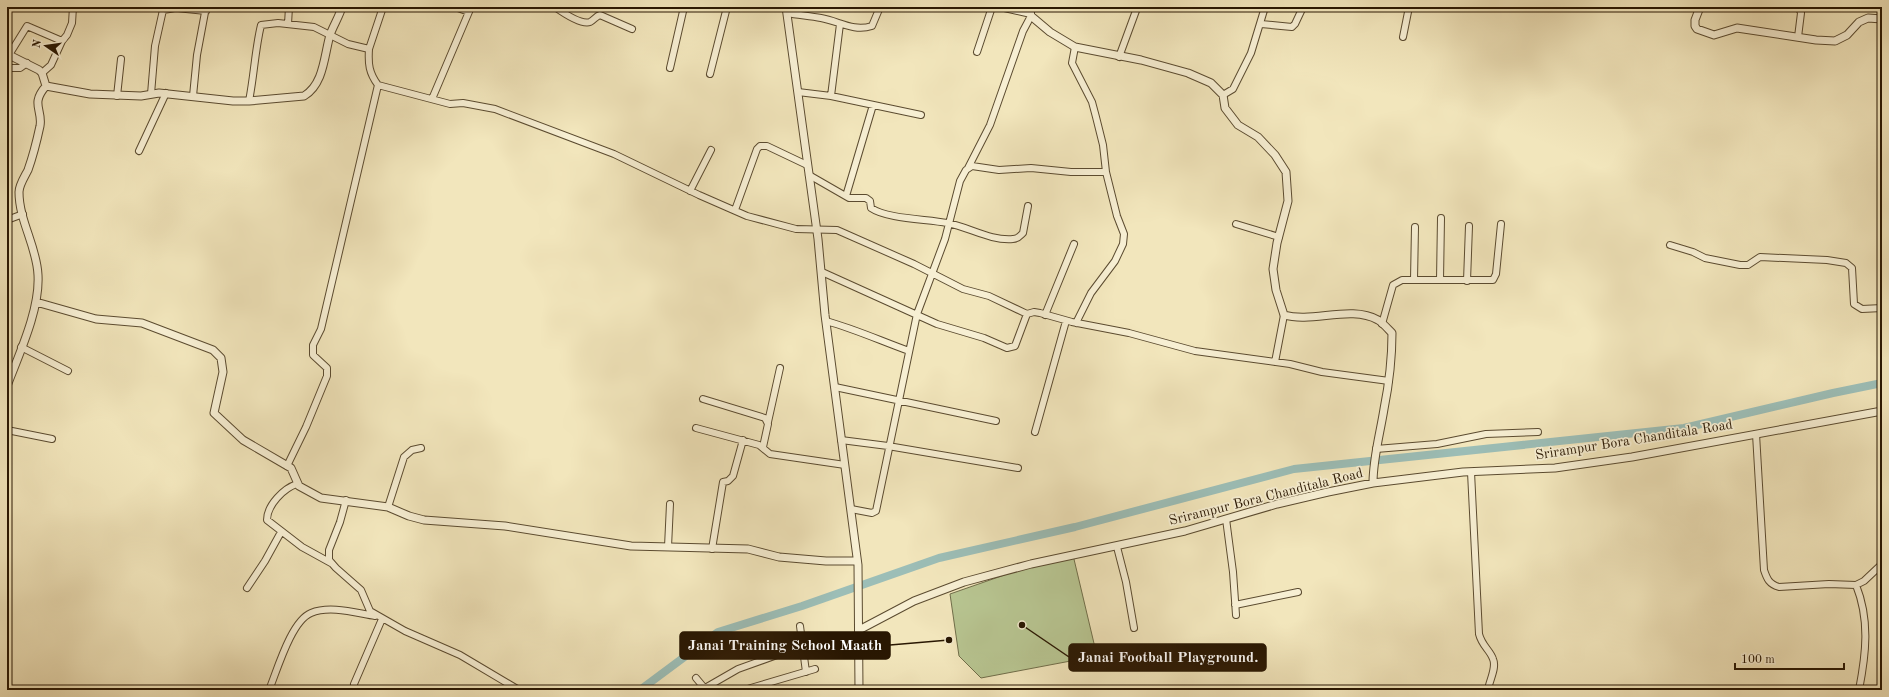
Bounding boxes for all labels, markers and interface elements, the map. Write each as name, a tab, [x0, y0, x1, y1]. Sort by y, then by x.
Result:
north arrow	[26, 26, 66, 66]
text: N	[31, 38, 44, 49]
street label: Srirampur Bora Chanditala Road	[1534, 417, 1734, 463]
street label: Srirampur Bora Chanditala Road	[1167, 466, 1365, 528]
callout: Janai Training School Maath	[680, 632, 890, 659]
text: Janai Training School Maath	[688, 639, 882, 654]
callout: Janai Football Playground.	[1069, 644, 1266, 671]
scale bar	[1735, 645, 1844, 671]
text: Janai Football Playground.	[1078, 651, 1258, 666]
text: 100 m	[1741, 654, 1775, 666]

